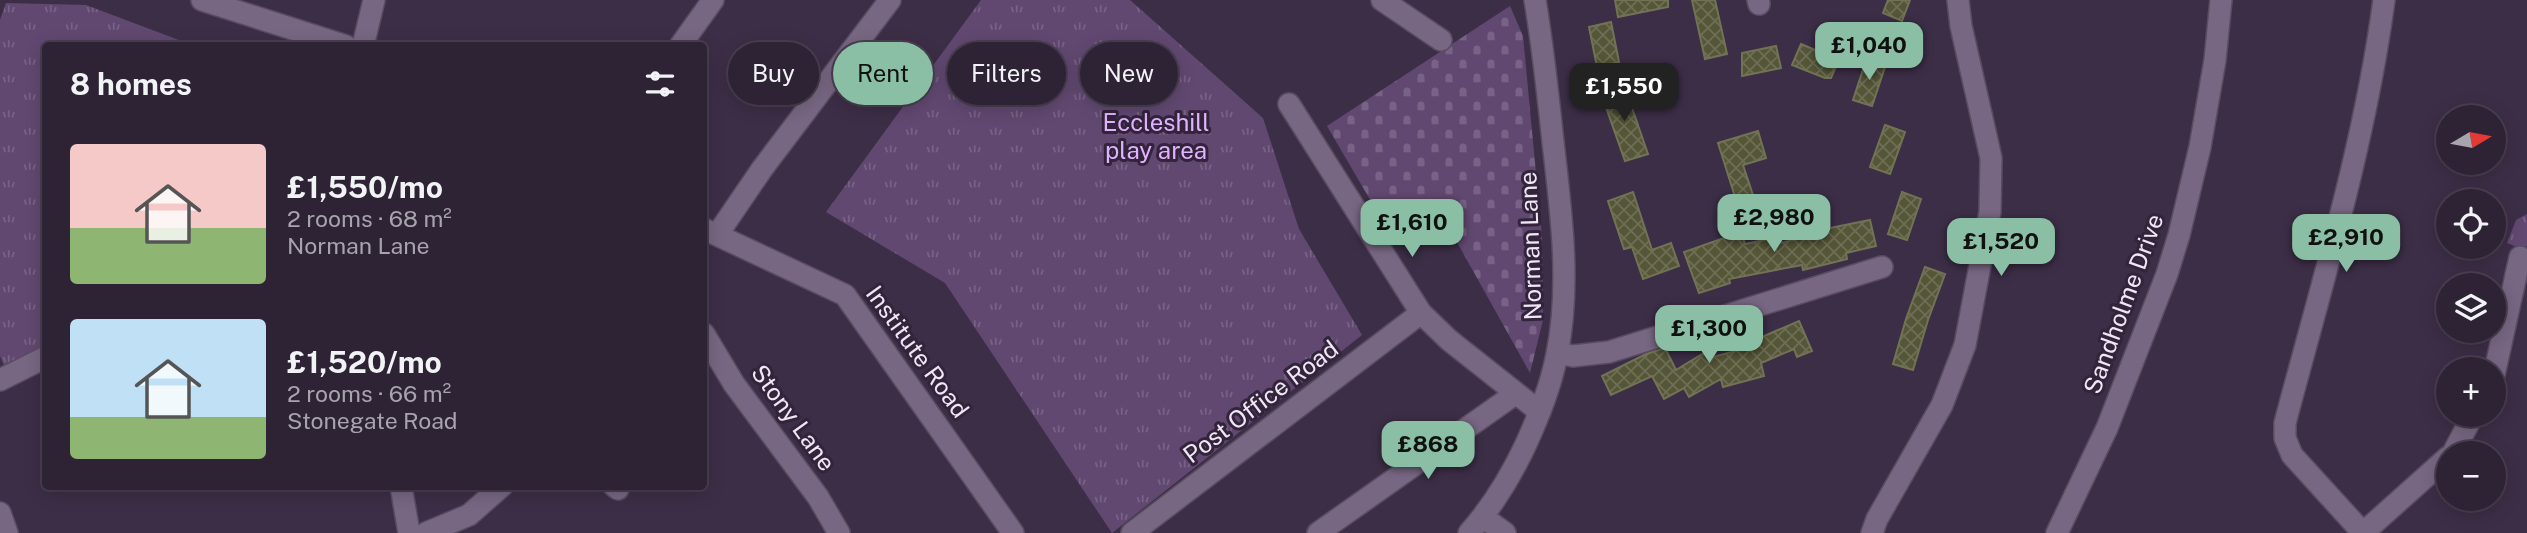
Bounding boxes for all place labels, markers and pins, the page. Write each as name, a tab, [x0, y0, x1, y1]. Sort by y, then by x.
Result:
pin: £1,040	[1812, 22, 1926, 82]
pin: £1,550	[1567, 64, 1681, 123]
pin: £2,980	[1717, 194, 1831, 254]
pin: £1,610	[1355, 200, 1469, 259]
pin: £2,910	[2289, 215, 2403, 274]
pin: £1,520	[1944, 218, 2058, 278]
pin: £1,300	[1652, 306, 1766, 365]
pin: £868	[1387, 421, 1469, 481]

